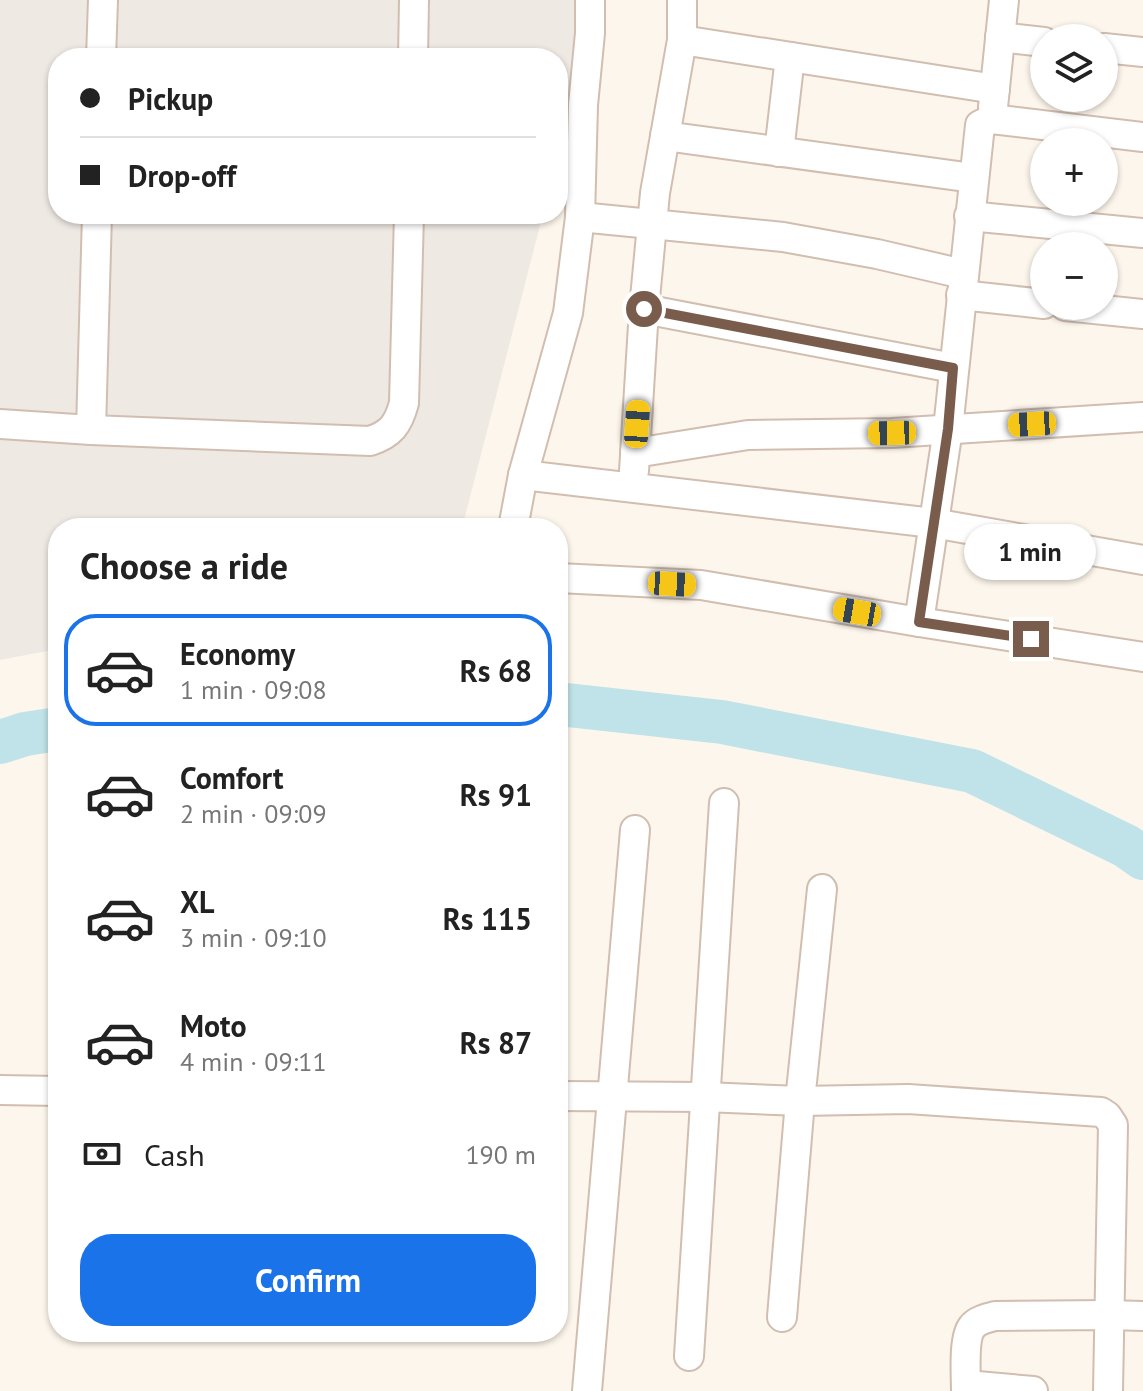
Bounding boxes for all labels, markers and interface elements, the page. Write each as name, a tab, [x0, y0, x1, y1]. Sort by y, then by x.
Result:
map controls	[1030, 24, 1118, 320]
button: layers	[1030, 24, 1118, 112]
text: Pickup	[128, 79, 213, 118]
button: +	[1030, 128, 1118, 216]
text: Drop-off	[128, 156, 236, 195]
button: −	[1030, 232, 1118, 320]
route start	[626, 291, 662, 327]
car	[623, 399, 651, 449]
car	[1007, 411, 1057, 437]
car	[868, 421, 916, 445]
callout: 1 min	[965, 523, 1097, 579]
text: 1 min	[998, 535, 1062, 568]
text: Choose a ride	[80, 542, 288, 589]
car	[647, 571, 697, 597]
car	[831, 596, 883, 628]
route end	[1013, 621, 1049, 657]
icon: car	[84, 634, 156, 706]
text: Economy	[180, 634, 295, 673]
text: Rs 68	[460, 651, 532, 690]
text: 1 min · 09:08	[180, 673, 327, 706]
icon: car	[84, 758, 156, 830]
text: Comfort	[180, 758, 283, 797]
text: Rs 91	[460, 775, 532, 814]
text: 2 min · 09:09	[180, 797, 327, 830]
icon: car	[84, 882, 156, 954]
text: XL	[180, 882, 214, 921]
text: Rs 115	[443, 899, 532, 938]
text: 3 min · 09:10	[180, 921, 327, 954]
icon: car	[84, 1006, 156, 1078]
text: Moto	[180, 1006, 247, 1045]
text: Rs 87	[460, 1023, 532, 1062]
text: 4 min · 09:11	[180, 1045, 327, 1078]
icon: cash	[80, 1132, 124, 1176]
text: Cash	[144, 1135, 205, 1174]
text: 190 m	[465, 1138, 536, 1171]
button: Confirm	[80, 1234, 536, 1326]

